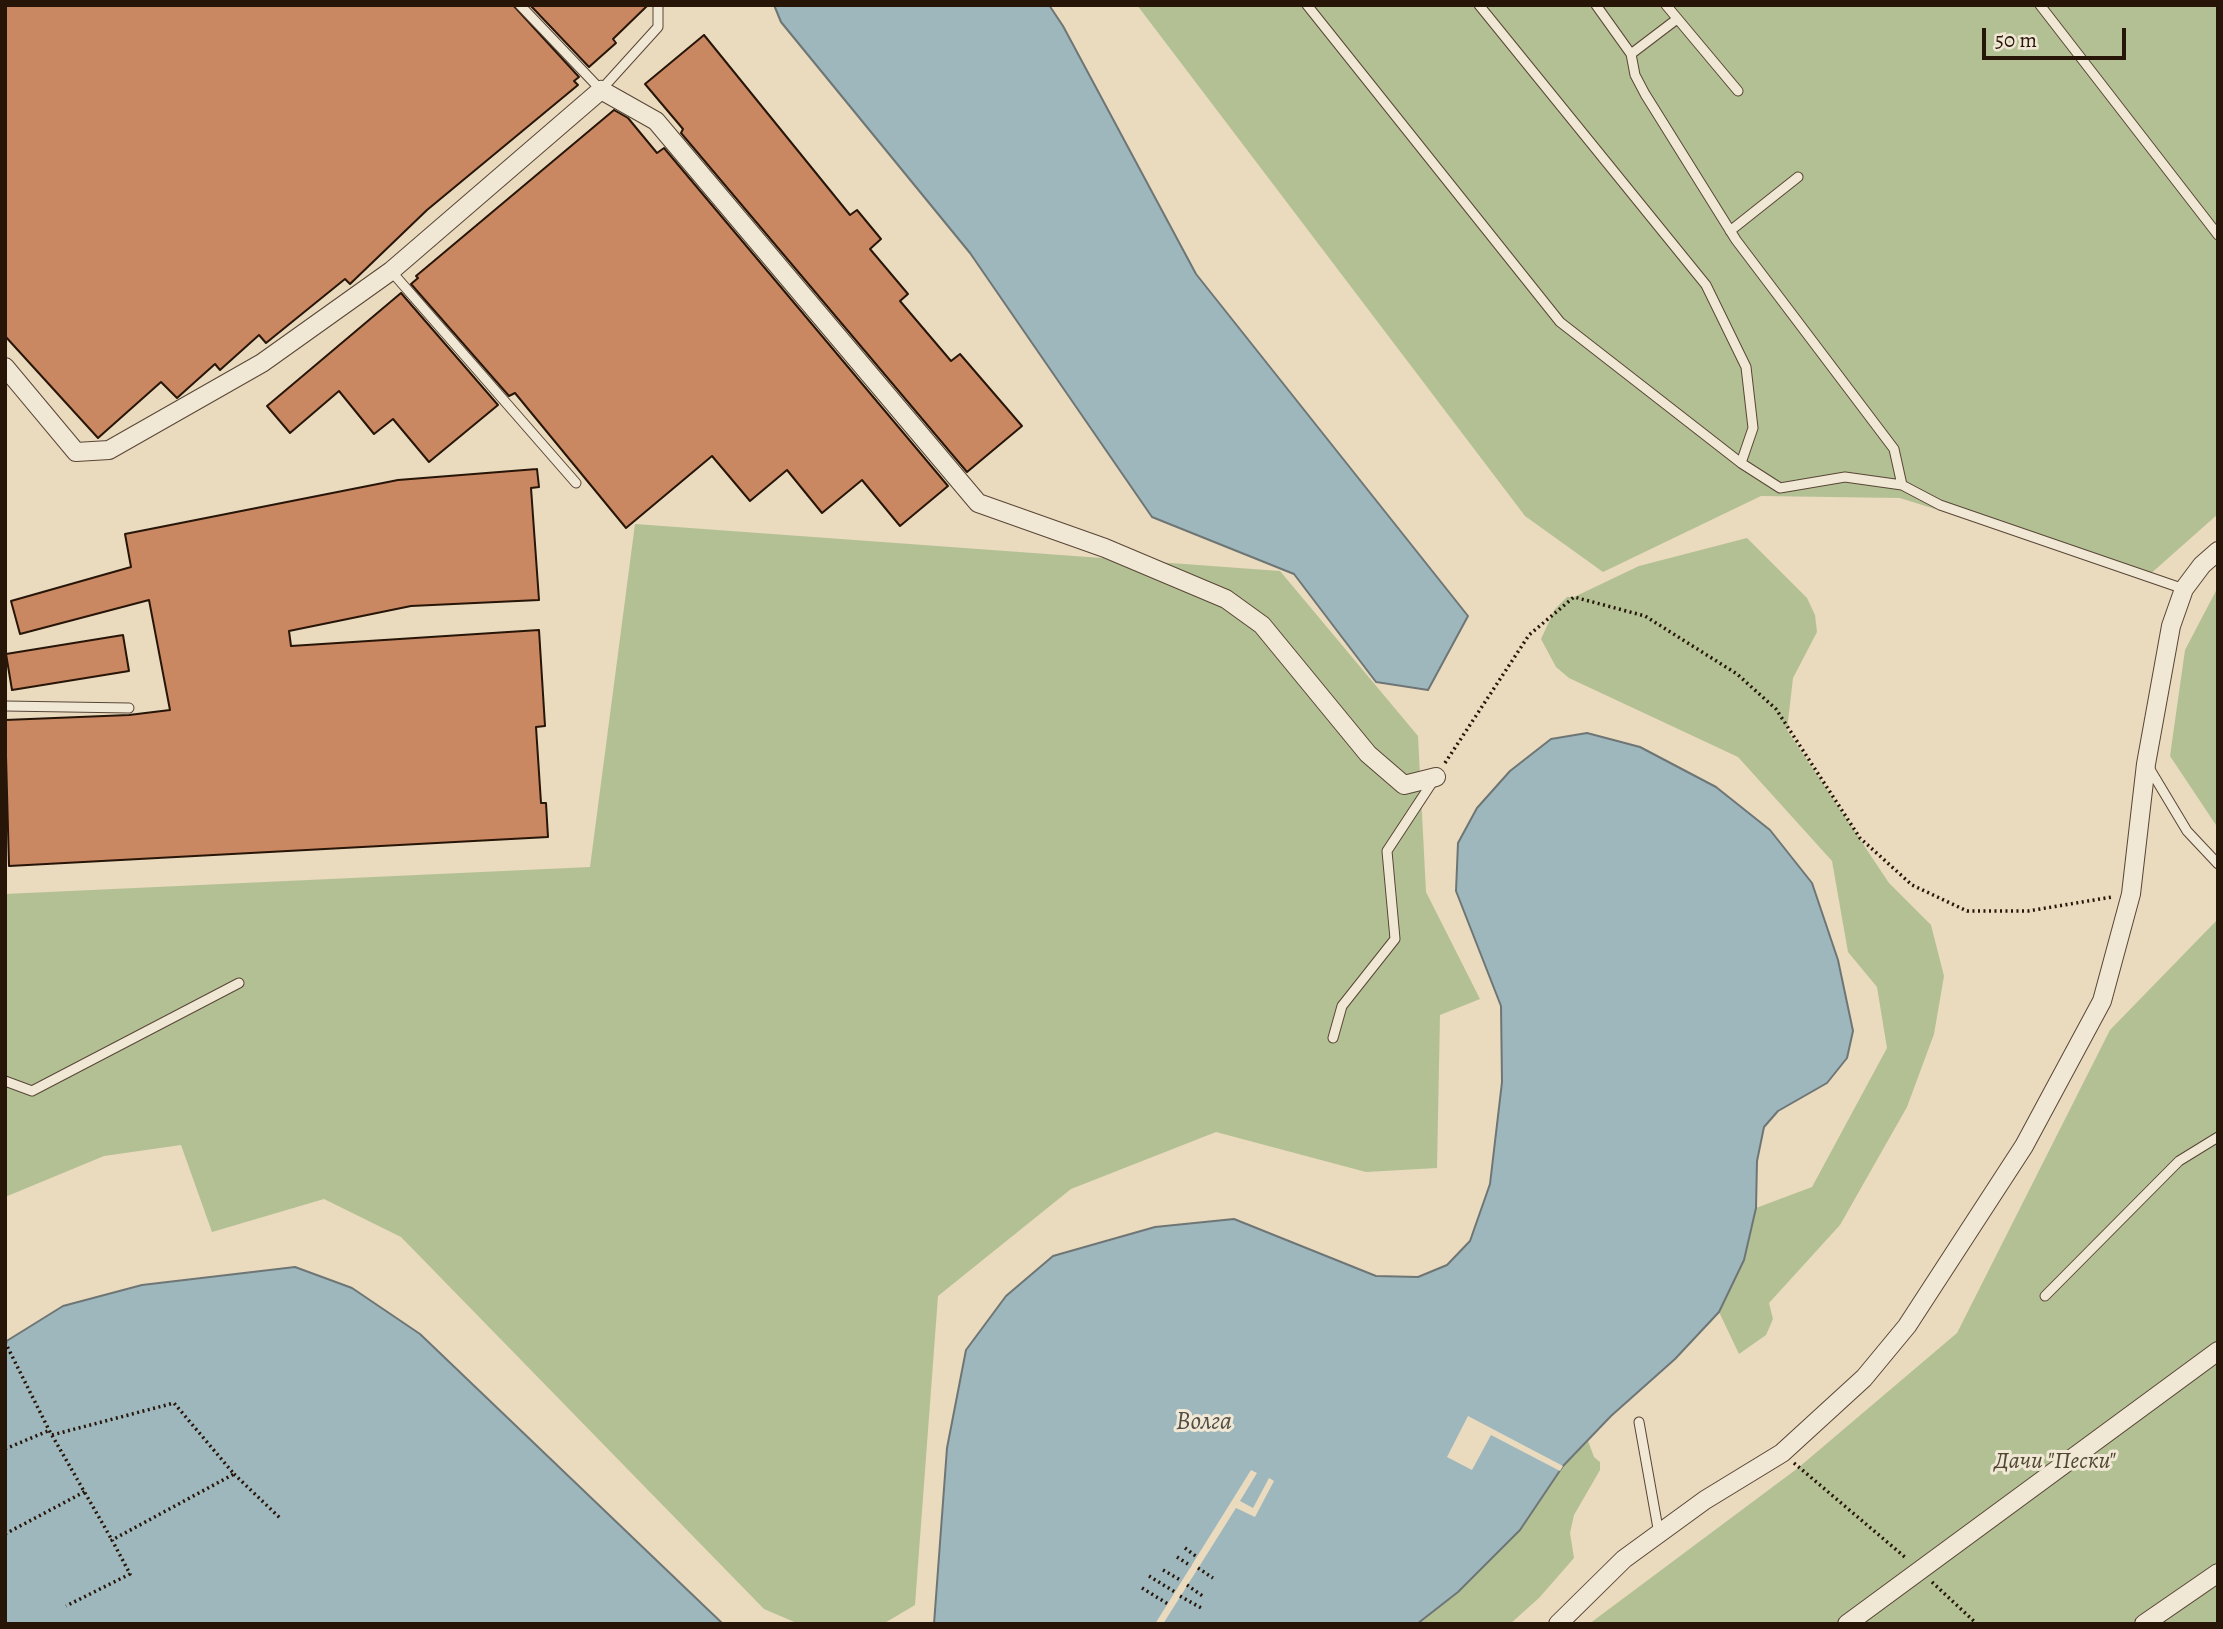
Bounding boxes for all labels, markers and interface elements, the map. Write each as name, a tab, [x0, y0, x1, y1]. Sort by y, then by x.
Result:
scale bar	[1985, 14, 2128, 58]
text: 50 m	[1995, 26, 2037, 54]
water label: Волга	[1176, 1407, 1232, 1439]
park label: Дачи "Пески"	[1994, 1448, 2116, 1476]

